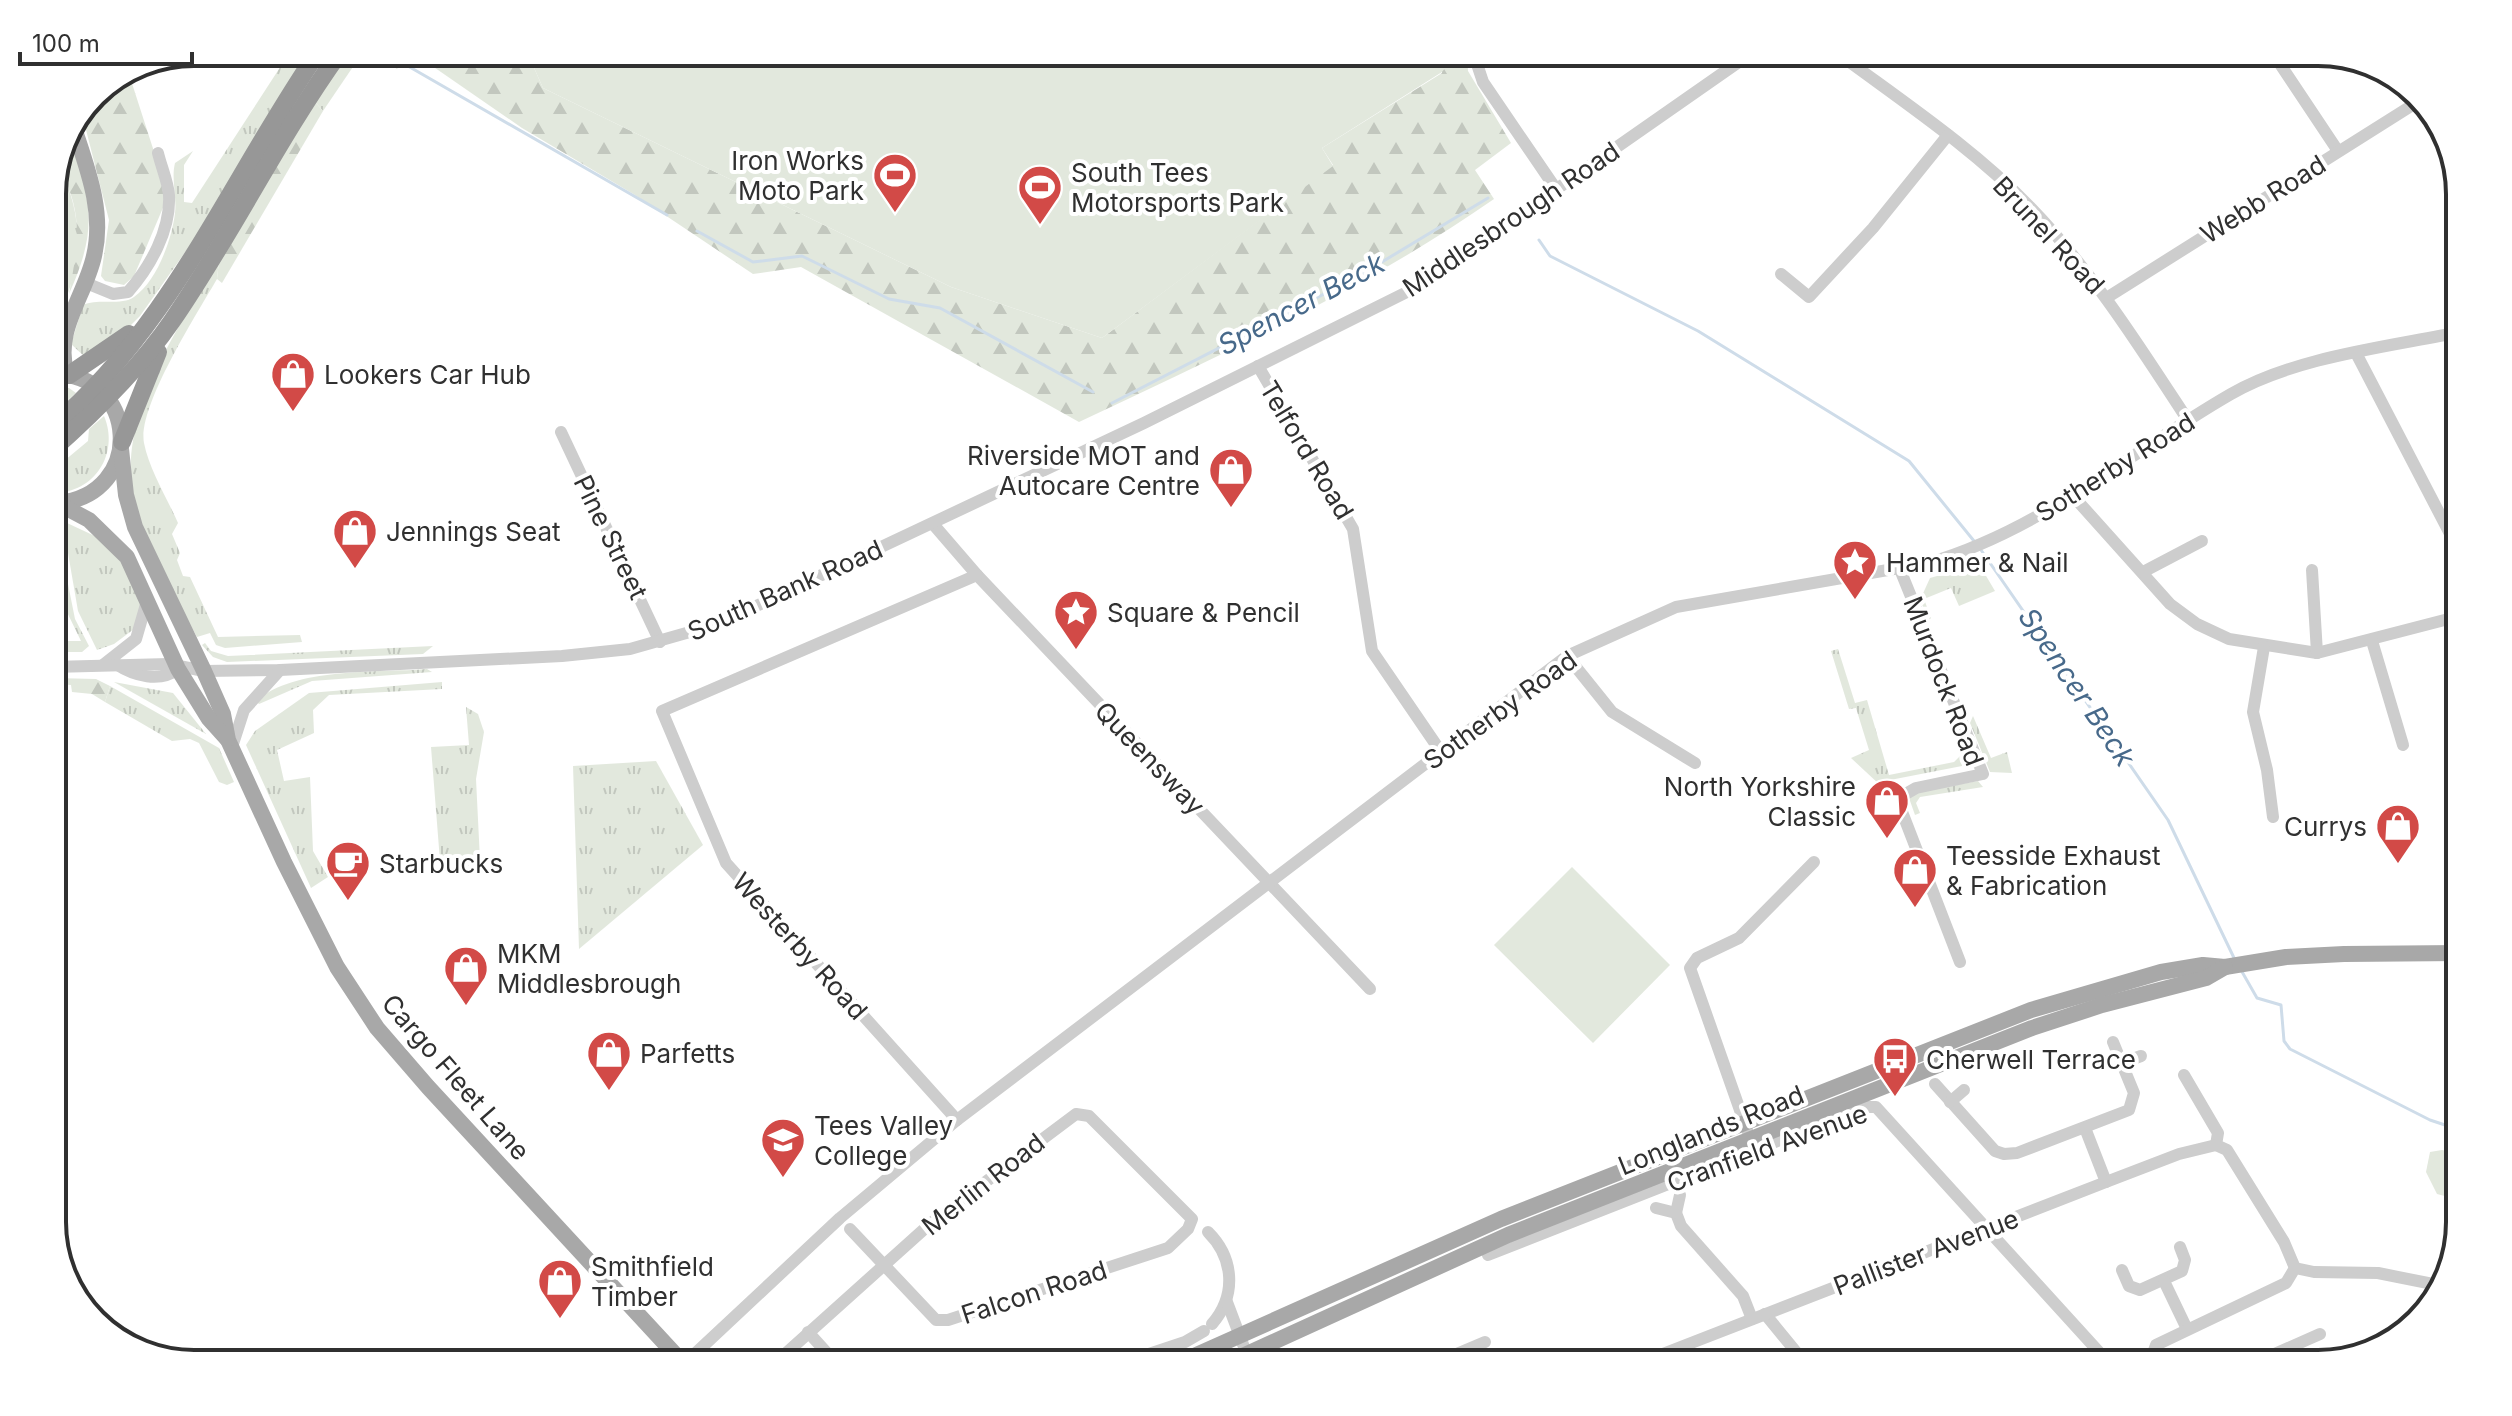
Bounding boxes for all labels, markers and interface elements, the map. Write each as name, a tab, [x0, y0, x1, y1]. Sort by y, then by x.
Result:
scale bar	[20, 16, 192, 66]
text: 100 m	[32, 29, 100, 58]
street label: Middlesbrough Road	[1397, 135, 1625, 303]
place label: Iron Works Moto Park	[731, 145, 864, 206]
street label: Webb Road	[2195, 148, 2331, 250]
sports icon: Iron Works Moto Park	[871, 151, 919, 214]
place label: South Tees Motorsports Park	[1071, 157, 1284, 218]
sports icon: South Tees Motorsports Park	[1016, 163, 1064, 226]
street label: Brunel Road	[1987, 170, 2111, 300]
water label: Spencer Beck	[1212, 245, 1391, 362]
shop icon: Lookers Car Hub	[269, 350, 317, 413]
place label: Lookers Car Hub	[324, 359, 531, 390]
street label: Telford Road	[1254, 375, 1360, 525]
street label: Sotherby Road	[2030, 406, 2200, 528]
place label: Riverside MOT and Autocare Centre	[967, 440, 1200, 501]
shop icon: Riverside MOT and Autocare Centre	[1207, 446, 1255, 509]
street label: Pine Street	[568, 470, 654, 604]
shop icon: Jennings Seat	[331, 507, 379, 570]
place label: Jennings Seat	[386, 516, 561, 547]
street label: South Bank Road	[683, 533, 887, 647]
place icon: Hammer & Nail	[1831, 538, 1879, 601]
place label: Hammer & Nail	[1886, 547, 2069, 578]
place icon: Square & Pencil	[1052, 588, 1100, 651]
street label: Murdock Road	[1897, 592, 1991, 770]
place label: Square & Pencil	[1107, 597, 1300, 628]
water label: Spencer Beck	[2011, 601, 2143, 773]
street label: Sotherby Road	[1417, 644, 1583, 776]
street label: Queensway	[1089, 695, 1211, 821]
place label: North Yorkshire Classic	[1664, 771, 1856, 832]
shop icon: North Yorkshire Classic	[1863, 777, 1911, 840]
shop icon: Currys	[2374, 802, 2422, 865]
place label: Currys	[2284, 811, 2367, 842]
cafe icon: Starbucks	[324, 839, 372, 902]
place label: Teesside Exhaust & Fabrication	[1946, 840, 2161, 901]
shop icon: Teesside Exhaust & Fabrication	[1891, 846, 1939, 909]
place label: Starbucks	[379, 848, 503, 879]
street label: Westerby Road	[726, 866, 874, 1026]
place label: MKM Middlesbrough	[497, 938, 681, 999]
shop icon: MKM Middlesbrough	[442, 944, 490, 1007]
street label: Cargo Fleet Lane	[376, 988, 536, 1166]
shop icon: Parfetts	[585, 1029, 633, 1092]
bus stop icon: Cherwell Terrace	[1871, 1035, 1919, 1098]
place label: Parfetts	[640, 1038, 735, 1069]
place label: Cherwell Terrace	[1926, 1044, 2136, 1075]
street label: Longlands Road	[1614, 1079, 1808, 1181]
street label: Cranfield Avenue	[1663, 1097, 1871, 1199]
place label: Tees Valley College	[814, 1110, 953, 1171]
school or university icon: Tees Valley College	[759, 1116, 807, 1179]
street label: Merlin Road	[916, 1127, 1050, 1241]
street label: Pallister Avenue	[1829, 1202, 2023, 1302]
place label: Smithfield Timber	[591, 1251, 714, 1312]
street label: Falcon Road	[957, 1254, 1111, 1330]
shop icon: Smithfield Timber	[536, 1257, 584, 1320]

